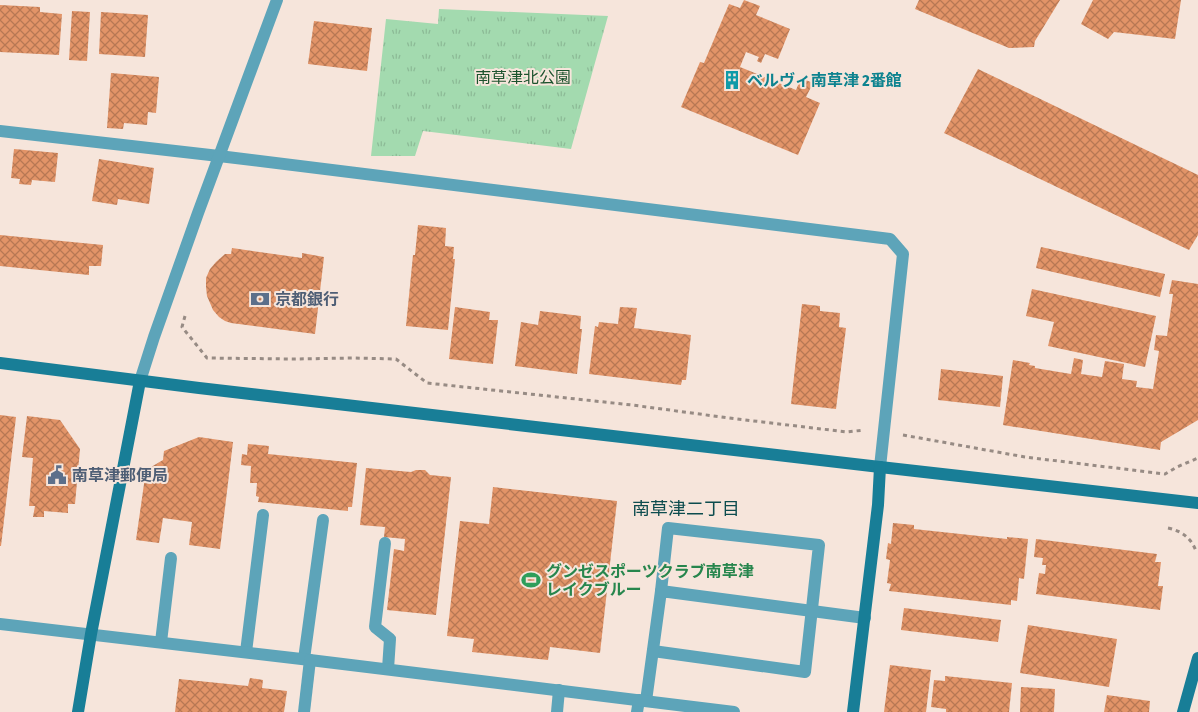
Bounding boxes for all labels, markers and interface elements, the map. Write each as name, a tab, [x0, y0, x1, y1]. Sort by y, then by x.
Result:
park label: 南草津北公園	[475, 68, 571, 87]
building icon: ベルヴィ南草津 2番館	[721, 69, 743, 91]
place label: ベルヴィ南草津 2番館	[747, 71, 902, 90]
bank icon: 京都銀行	[249, 288, 271, 310]
place label: 京都銀行	[275, 290, 339, 309]
public building icon: 南草津郵便局	[46, 464, 68, 486]
place label: 南草津郵便局	[72, 466, 168, 485]
district label: 南草津二丁目	[632, 498, 740, 520]
place label: グンゼスポーツクラブ南草津 レイクブルー	[546, 562, 754, 599]
sports icon: グンゼスポーツクラブ南草津 レイクブルー	[520, 569, 542, 591]

